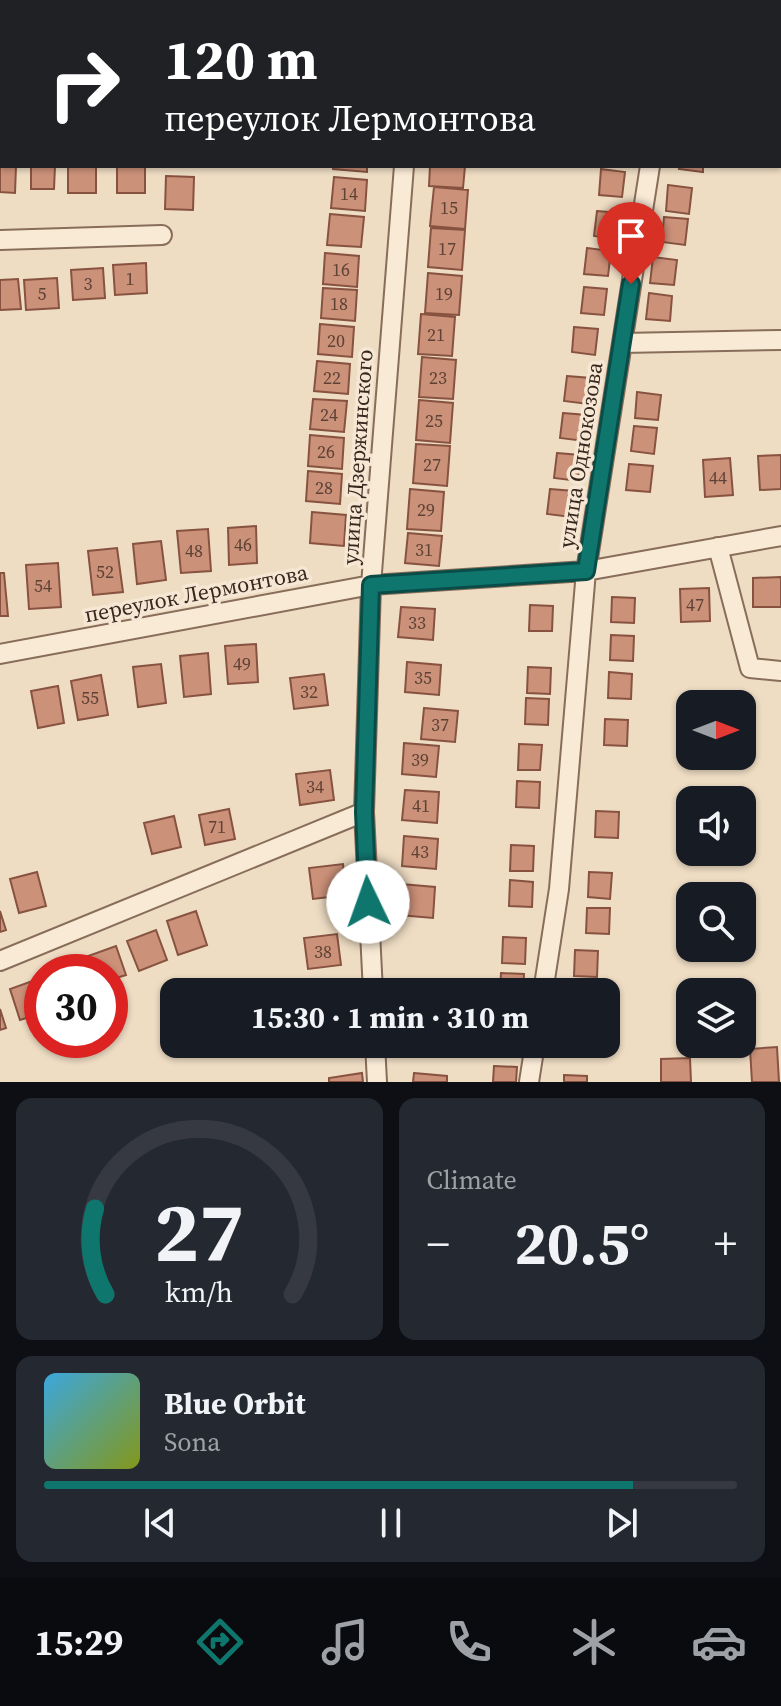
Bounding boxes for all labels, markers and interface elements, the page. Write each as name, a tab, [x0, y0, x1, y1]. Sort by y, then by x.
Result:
text: 120 m	[164, 21, 318, 98]
icon: right	[32, 32, 136, 136]
text: переулок Лермонтова	[164, 94, 536, 143]
house number: 14	[340, 181, 358, 206]
house number: 15	[440, 195, 458, 220]
pin	[597, 202, 665, 284]
icon: arrive	[609, 214, 653, 258]
house number: 17	[438, 236, 456, 261]
house number: 16	[332, 257, 350, 282]
house number: 1	[126, 266, 135, 291]
house number: 3	[84, 271, 93, 296]
house number: 5	[38, 281, 47, 306]
house number: 19	[435, 281, 453, 306]
house number: 18	[330, 291, 348, 316]
house number: 21	[427, 322, 445, 347]
house number: 20	[327, 328, 345, 353]
street label: улица Дзержинского	[335, 348, 379, 566]
street label: улица Однокозова	[550, 359, 610, 550]
house number: 22	[323, 365, 341, 390]
house number: 23	[429, 365, 447, 390]
house number: 24	[320, 402, 338, 427]
house number: 25	[425, 408, 443, 433]
house number: 26	[317, 439, 335, 464]
house number: 27	[423, 452, 441, 477]
house number: 44	[709, 465, 727, 490]
house number: 28	[315, 475, 333, 500]
house number: 29	[417, 497, 435, 522]
house number: 46	[234, 532, 252, 557]
house number: 31	[415, 537, 433, 562]
house number: 48	[185, 538, 203, 563]
street label: переулок Лермонтова	[82, 556, 311, 629]
house number: 52	[96, 559, 114, 584]
house number: 54	[34, 573, 52, 598]
house number: 47	[686, 592, 704, 617]
house number: 33	[408, 610, 426, 635]
house number: 49	[233, 651, 251, 676]
house number: 35	[414, 665, 432, 690]
house number: 32	[300, 679, 318, 704]
house number: 55	[81, 685, 99, 710]
north arrow	[676, 690, 756, 770]
map controls	[676, 690, 756, 1058]
house number: 37	[431, 712, 449, 737]
house number: 39	[411, 747, 429, 772]
house number: 34	[306, 774, 324, 799]
button: sound	[676, 786, 756, 866]
house number: 41	[412, 793, 430, 818]
house number: 71	[208, 814, 226, 839]
house number: 43	[411, 839, 429, 864]
position arrow	[326, 860, 410, 944]
button: search	[676, 882, 756, 962]
house number: 38	[314, 939, 332, 964]
speed limit sign: 30	[24, 954, 128, 1058]
button: layers	[676, 978, 756, 1058]
text: 15:30 · 1 min · 310 m	[251, 997, 529, 1038]
text: Climate	[427, 1162, 517, 1198]
text: 27	[154, 1175, 244, 1289]
text: 20.5°	[514, 1202, 649, 1284]
text: −	[427, 1213, 450, 1274]
text: +	[714, 1213, 737, 1274]
text: km/h	[165, 1272, 233, 1312]
text: Blue Orbit	[164, 1383, 306, 1424]
text: Sona	[164, 1424, 221, 1460]
icon: previous	[138, 1501, 182, 1545]
icon: pause	[369, 1501, 413, 1545]
icon: next	[600, 1501, 644, 1545]
icon: directions	[192, 1614, 248, 1670]
icon: music	[317, 1614, 373, 1670]
icon: phone	[441, 1614, 497, 1670]
icon: climate	[566, 1614, 622, 1670]
icon: car	[691, 1614, 747, 1670]
text: 15:29	[34, 1618, 123, 1667]

